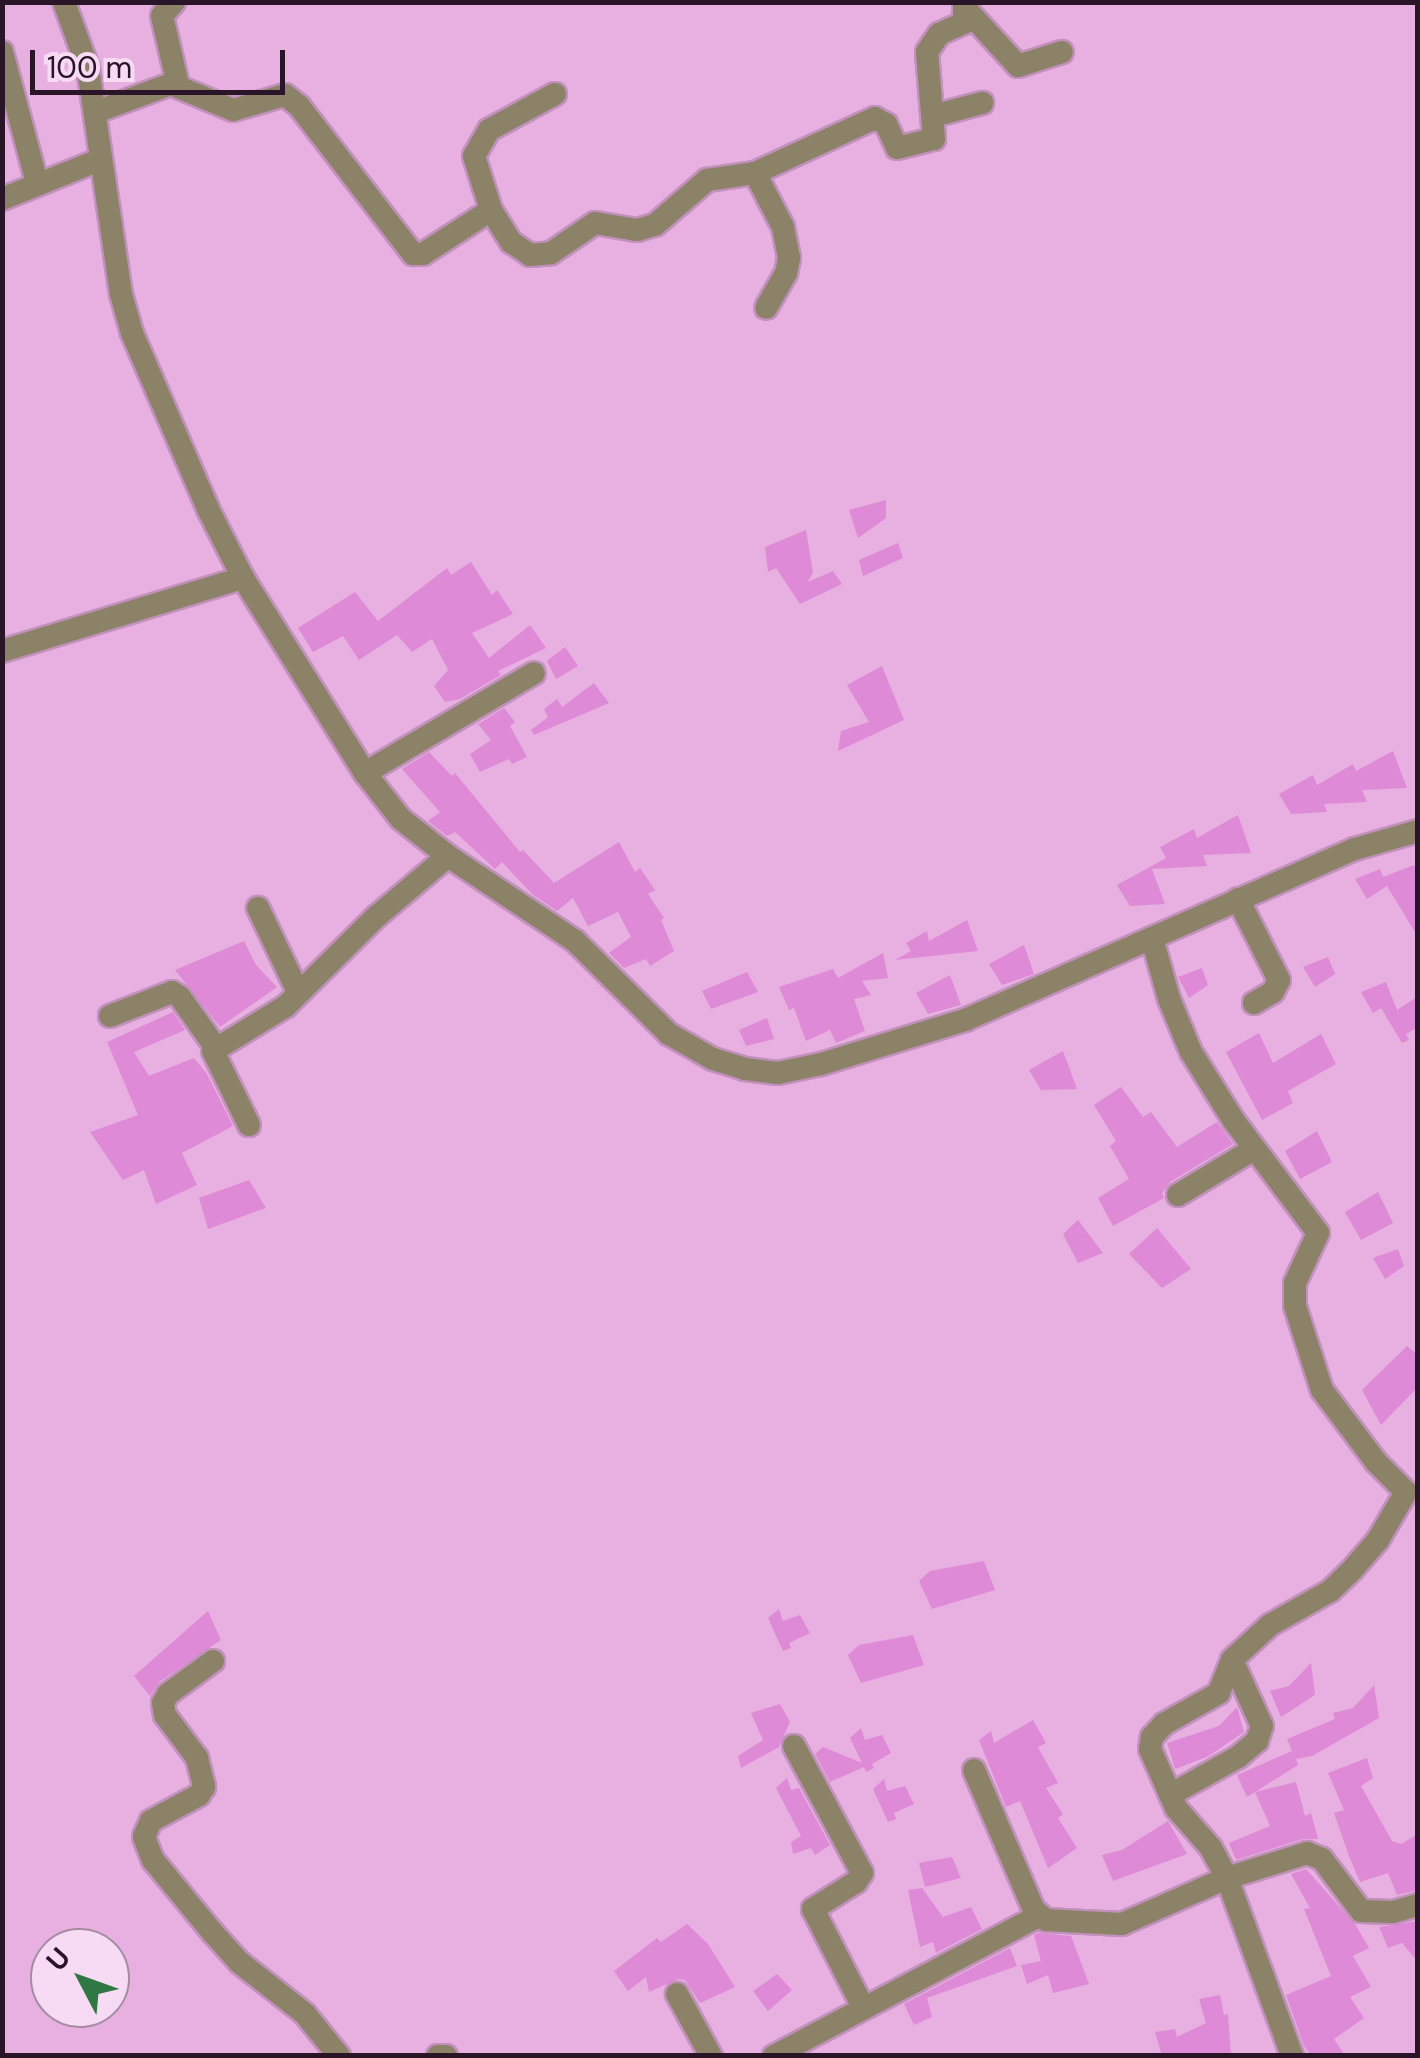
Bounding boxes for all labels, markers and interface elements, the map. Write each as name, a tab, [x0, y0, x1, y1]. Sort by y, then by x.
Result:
scale bar	[35, 30, 290, 92]
text: 100 m	[47, 48, 132, 87]
north arrow	[30, 1928, 130, 2028]
text: U	[38, 1940, 79, 1979]

